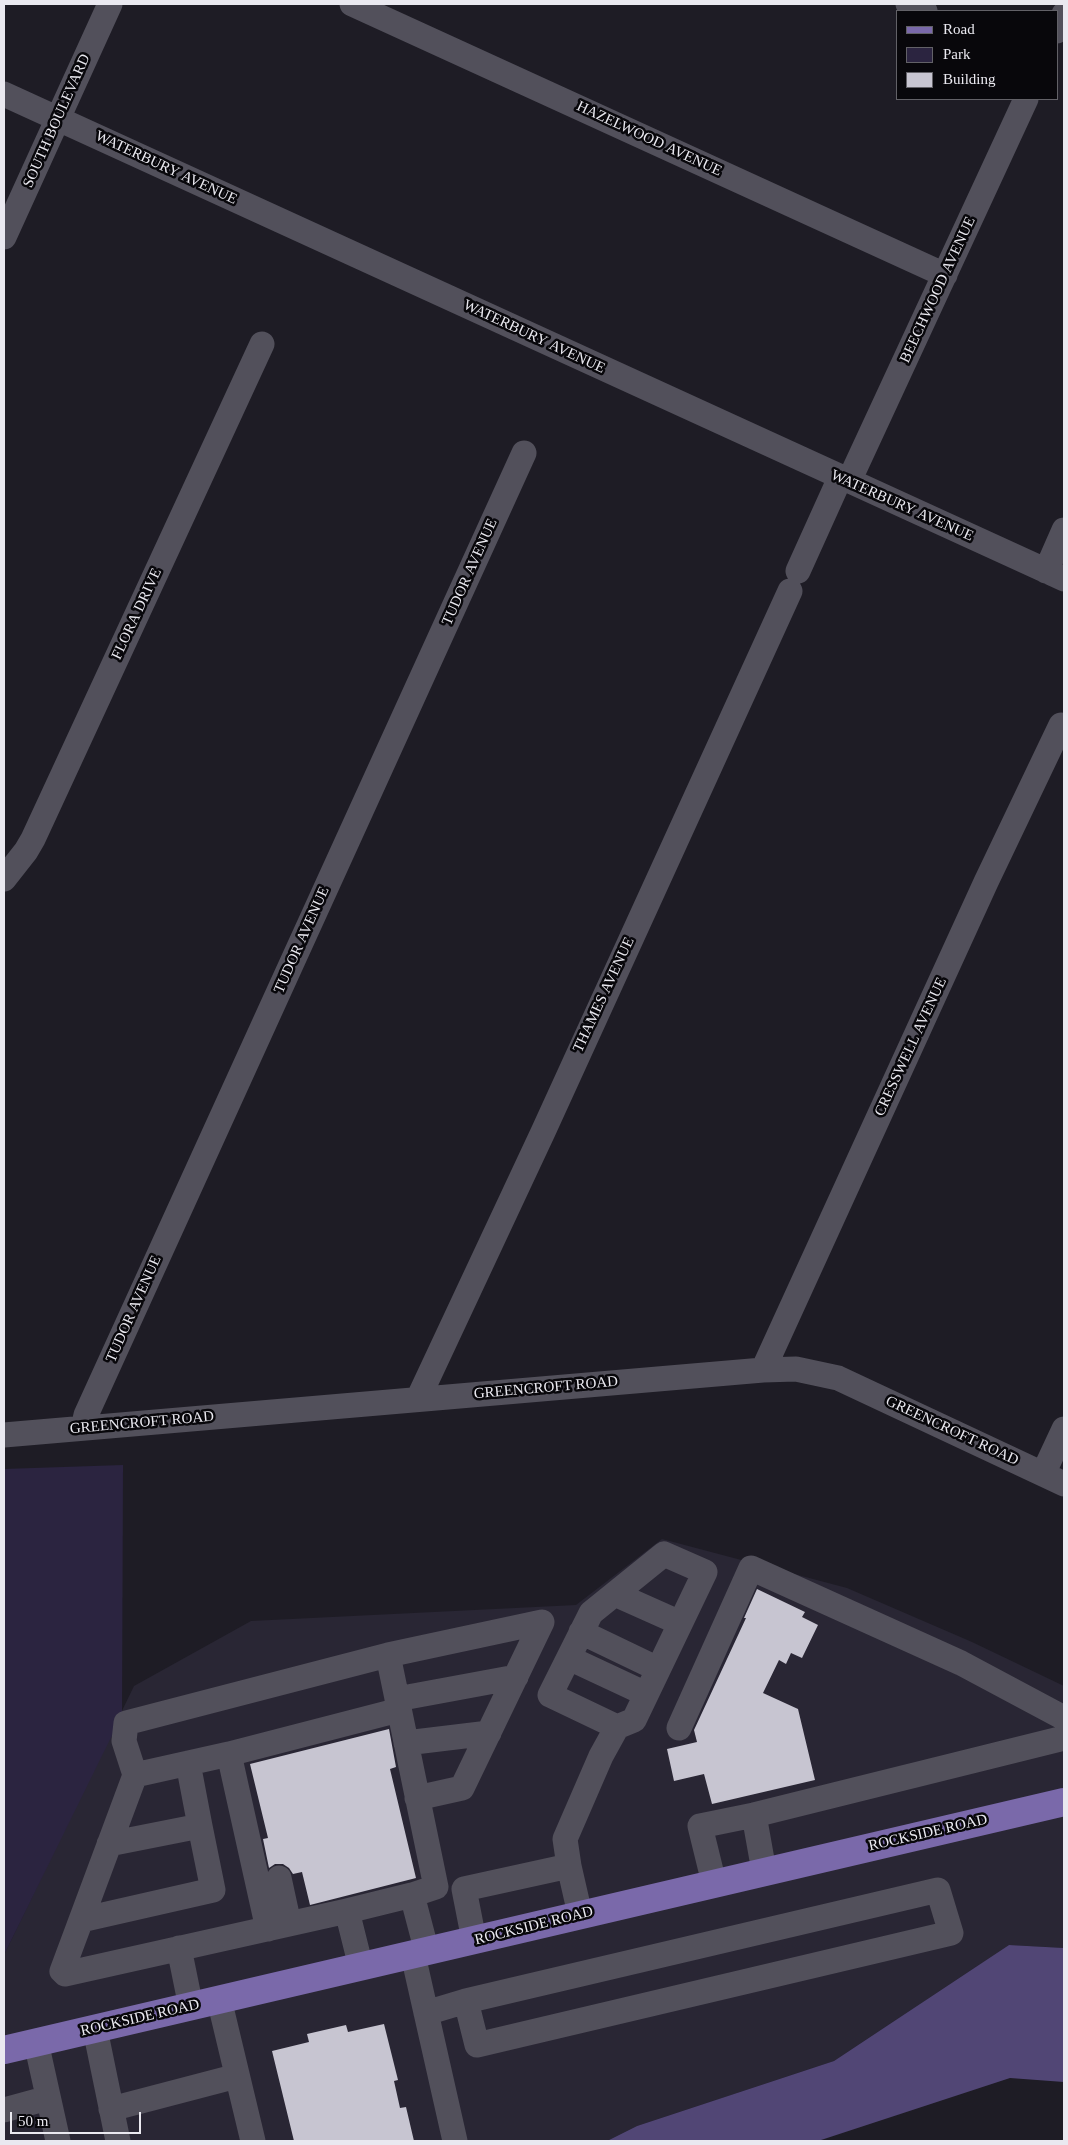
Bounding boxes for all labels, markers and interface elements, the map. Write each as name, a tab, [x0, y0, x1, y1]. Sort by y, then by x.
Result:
legend	[896, 10, 1058, 100]
text: Road	[943, 21, 975, 37]
text: Park	[943, 46, 971, 62]
street label: SOUTH BOULEVARD	[19, 51, 95, 191]
text: Building	[943, 71, 996, 87]
street label: HAZELWOOD AVENUE	[574, 97, 724, 181]
street label: WATERBURY AVENUE	[92, 127, 240, 209]
street label: BEECHWOOD AVENUE	[896, 214, 980, 366]
street label: WATERBURY AVENUE	[460, 296, 608, 378]
street label: WATERBURY AVENUE	[828, 466, 976, 546]
street label: TUDOR AVENUE	[438, 516, 502, 628]
street label: FLORA DRIVE	[108, 565, 166, 663]
street label: TUDOR AVENUE	[270, 884, 334, 996]
street label: THAMES AVENUE	[569, 934, 639, 1056]
street label: CRESSWELL AVENUE	[871, 975, 951, 1119]
street label: TUDOR AVENUE	[102, 1253, 166, 1365]
street label: GREENCROFT ROAD	[473, 1373, 619, 1403]
street label: GREENCROFT ROAD	[883, 1392, 1021, 1470]
street label: GREENCROFT ROAD	[69, 1408, 215, 1438]
street label: ROCKSIDE ROAD	[867, 1811, 989, 1855]
street label: ROCKSIDE ROAD	[473, 1903, 595, 1949]
street label: ROCKSIDE ROAD	[79, 1996, 201, 2040]
scale bar	[12, 2102, 144, 2134]
text: 50 m	[18, 2113, 48, 2129]

